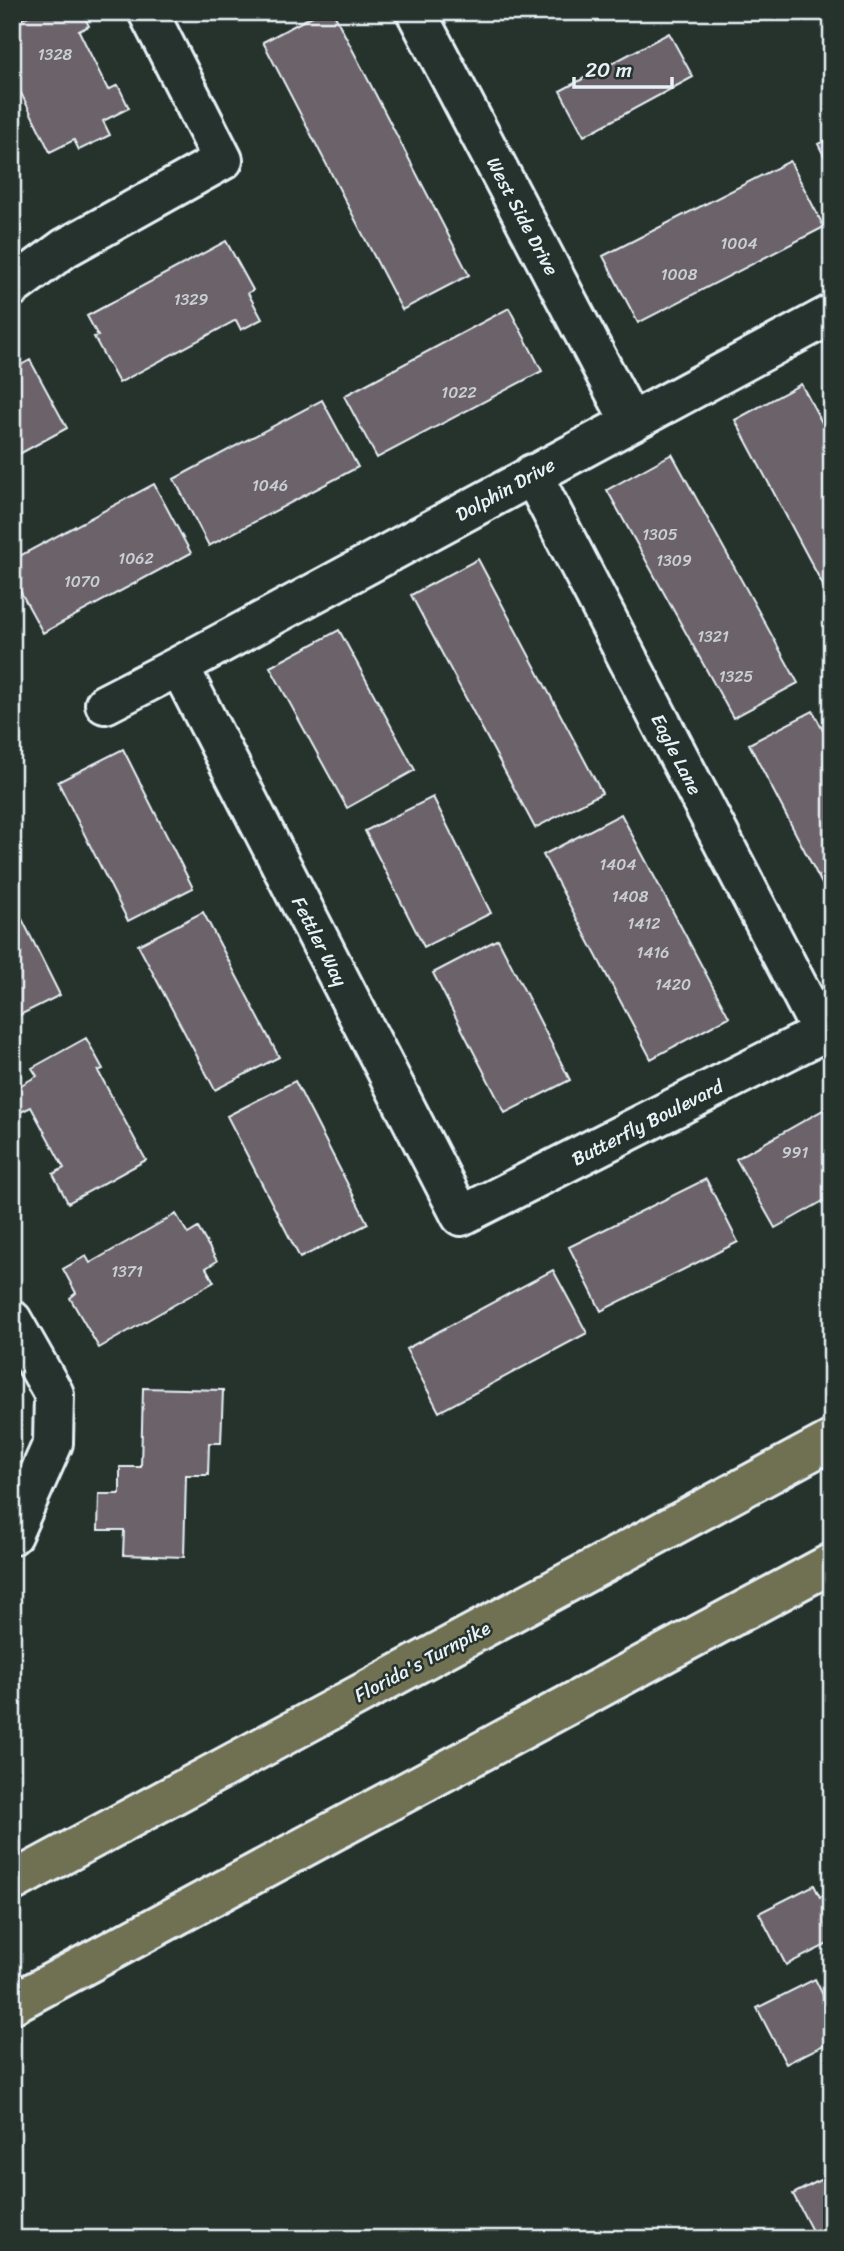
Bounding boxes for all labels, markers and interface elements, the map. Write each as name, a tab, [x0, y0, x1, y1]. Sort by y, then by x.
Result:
house number: 1328	[38, 40, 73, 69]
scale bar	[574, 46, 672, 90]
text: 20 m	[585, 51, 632, 89]
street label: West Side Drive	[477, 151, 568, 282]
house number: 1004	[720, 229, 758, 258]
house number: 1008	[661, 260, 698, 289]
house number: 1329	[174, 285, 209, 314]
house number: 1022	[441, 378, 477, 407]
street label: Dolphin Drive	[449, 448, 561, 530]
house number: 1046	[252, 471, 288, 500]
house number: 1305	[642, 520, 678, 549]
house number: 1062	[118, 544, 154, 573]
house number: 1309	[656, 546, 692, 575]
house number: 1070	[64, 567, 100, 596]
house number: 1321	[697, 622, 729, 651]
house number: 1325	[719, 662, 754, 691]
street label: Eagle Lane	[642, 707, 711, 801]
house number: 1404	[600, 850, 636, 879]
house number: 1408	[612, 882, 649, 911]
street label: Fettler Way	[283, 890, 357, 992]
house number: 1412	[628, 909, 660, 938]
house number: 1416	[637, 938, 669, 967]
house number: 1420	[655, 970, 691, 999]
street label: Butterfly Boulevard	[566, 1070, 730, 1175]
house number: 991	[782, 1138, 808, 1167]
house number: 1371	[111, 1257, 143, 1286]
street label: Florida's Turnpike	[348, 1612, 496, 1711]

